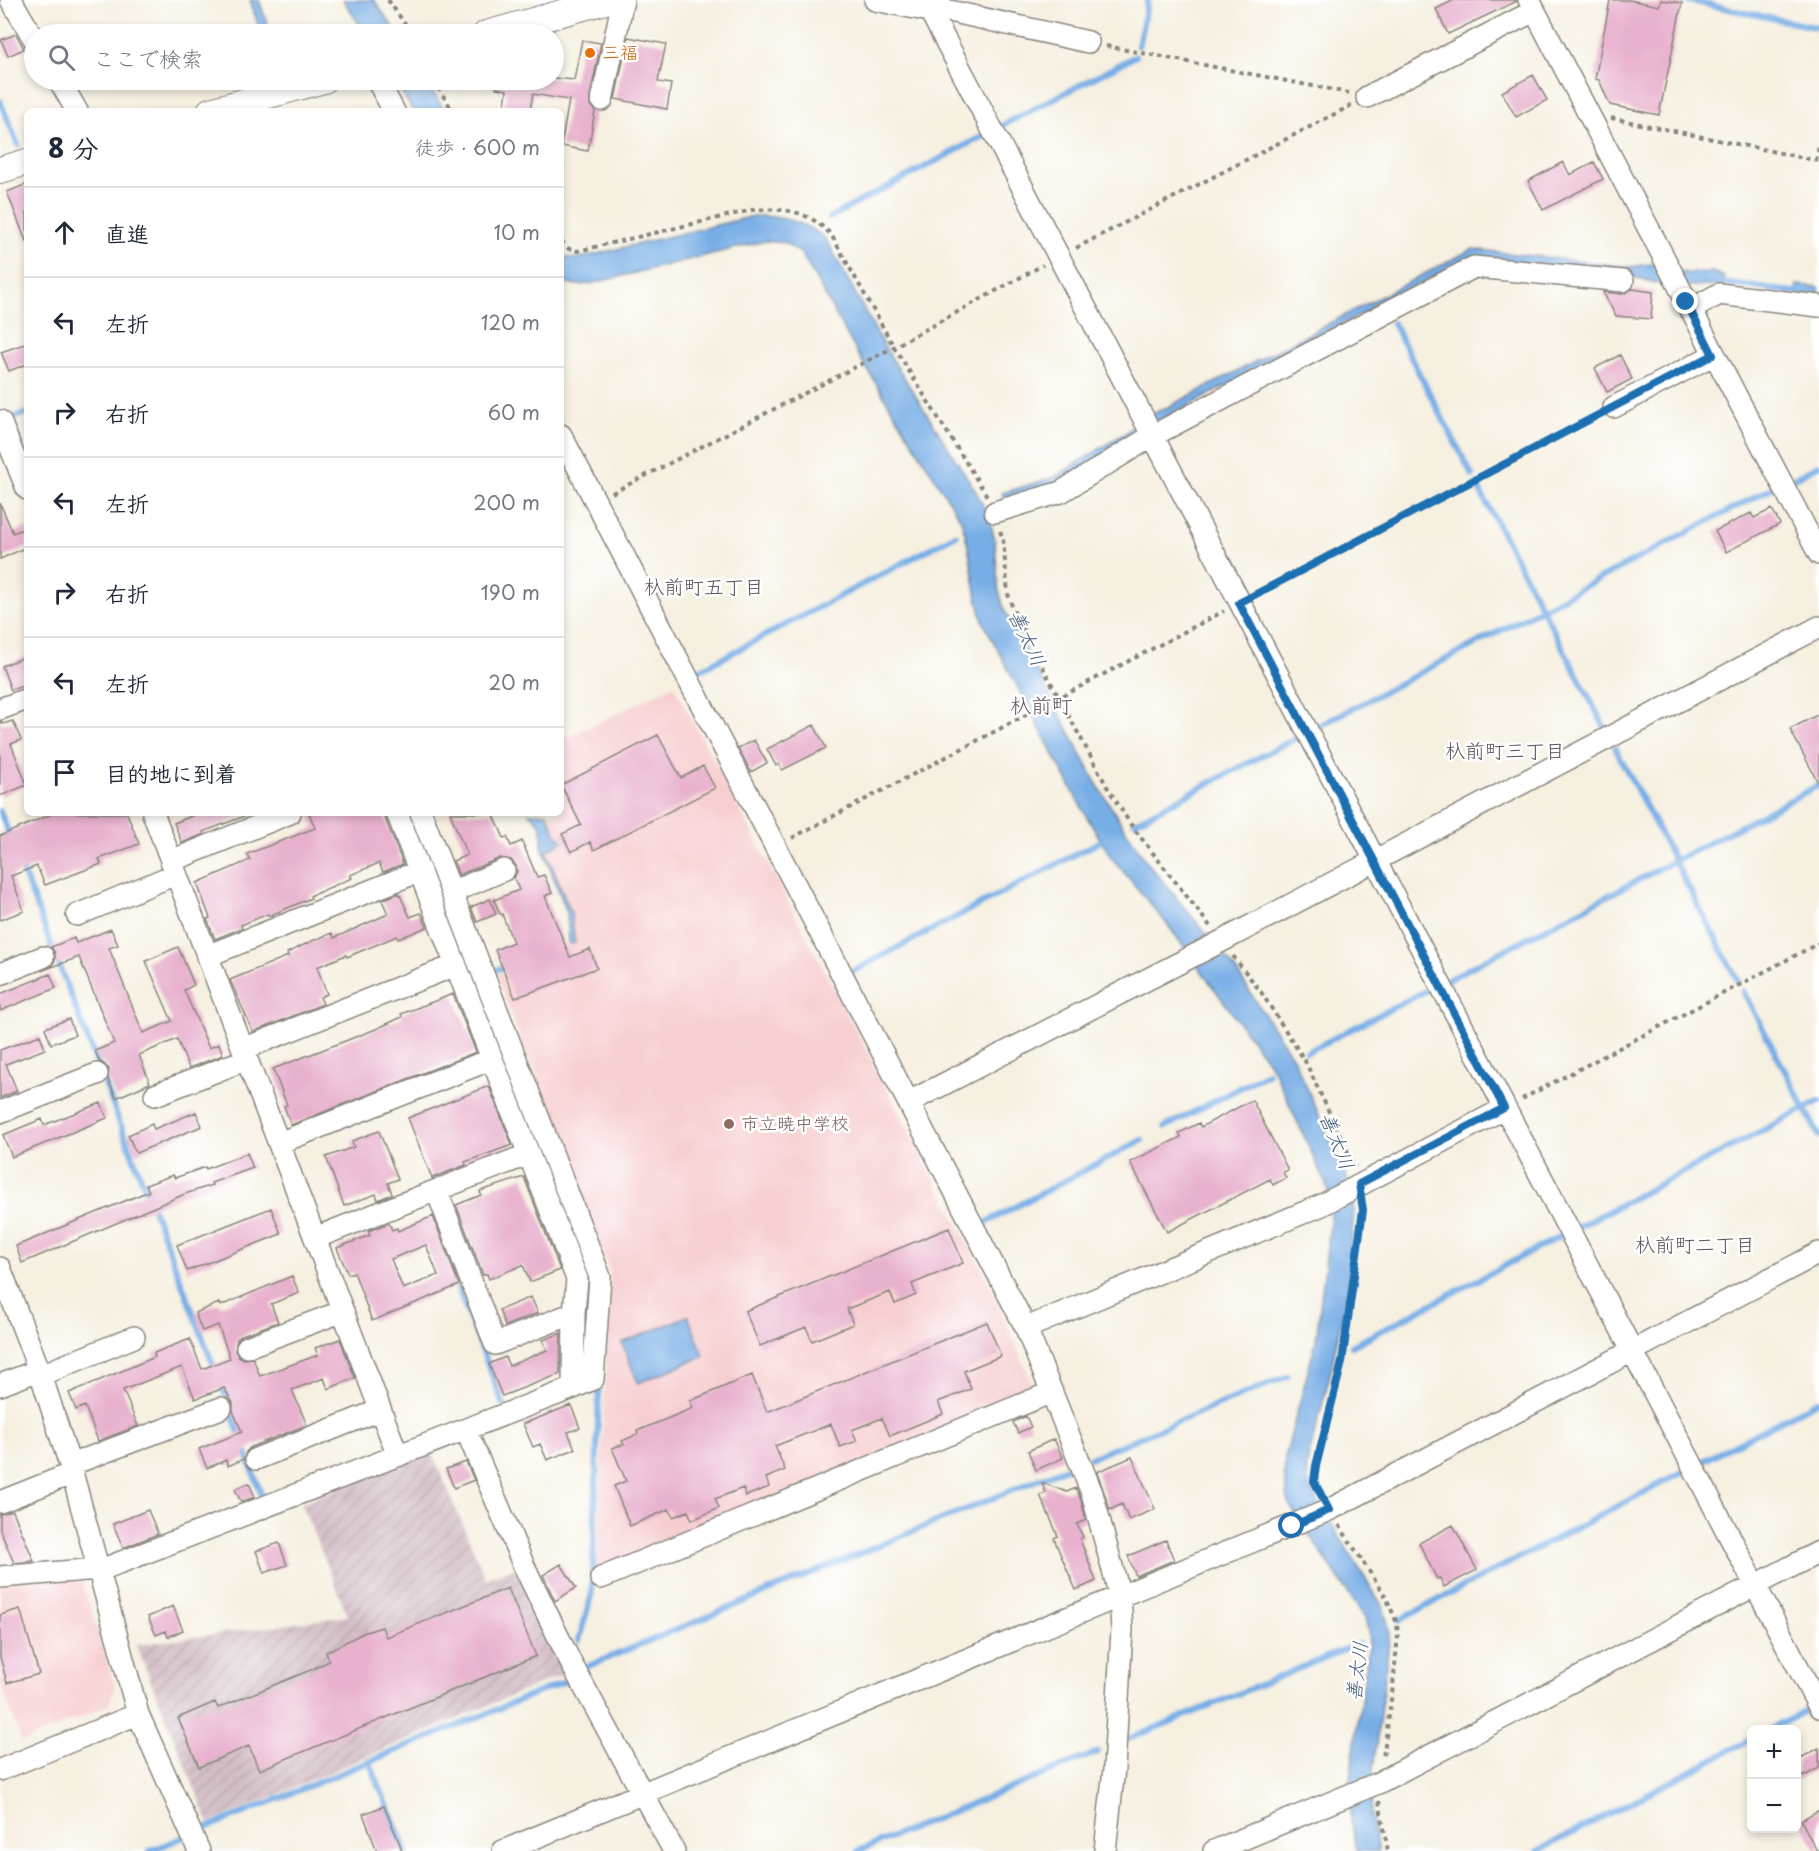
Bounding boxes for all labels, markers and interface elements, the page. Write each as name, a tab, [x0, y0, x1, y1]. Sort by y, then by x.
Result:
search box	[24, 24, 564, 90]
place label: 三福	[602, 38, 638, 65]
icon: search	[45, 41, 78, 74]
text: ここで検索	[93, 41, 203, 74]
marker: 三福	[583, 46, 597, 60]
text: 8 分	[48, 128, 99, 167]
text: 徒歩 · 600 m	[415, 132, 540, 162]
icon: ahead	[48, 216, 81, 249]
text: 直進	[105, 216, 149, 249]
text: 10 m	[493, 217, 540, 247]
route end	[1672, 288, 1698, 314]
icon: left	[48, 306, 81, 339]
text: 左折	[105, 306, 149, 339]
text: 120 m	[481, 307, 540, 337]
icon: right	[48, 396, 81, 429]
text: 右折	[105, 396, 149, 429]
text: 60 m	[488, 397, 540, 427]
icon: left	[48, 486, 81, 519]
text: 左折	[105, 486, 149, 519]
text: 200 m	[473, 487, 540, 517]
district label: 杁前町五丁目	[644, 571, 764, 601]
icon: right	[48, 576, 81, 609]
text: 右折	[105, 576, 149, 609]
text: 190 m	[481, 577, 540, 607]
water label: 善太川	[1002, 604, 1054, 671]
icon: left	[48, 666, 81, 699]
text: 左折	[105, 666, 149, 699]
text: 20 m	[488, 667, 540, 697]
district label: 杁前町	[1010, 688, 1073, 720]
district label: 杁前町三丁目	[1445, 735, 1565, 765]
icon: arrive	[48, 756, 81, 789]
text: 目的地に到着	[105, 756, 237, 789]
water label: 善太川	[1313, 1107, 1363, 1174]
place label: 市立暁中学校	[741, 1109, 849, 1136]
marker: 市立暁中学校	[722, 1117, 736, 1131]
district label: 杁前町二丁目	[1635, 1229, 1755, 1259]
route start	[1278, 1512, 1304, 1538]
water label: 善太川	[1337, 1639, 1375, 1702]
map controls	[1747, 1725, 1801, 1833]
button: +	[1747, 1725, 1801, 1779]
button: −	[1747, 1779, 1801, 1833]

